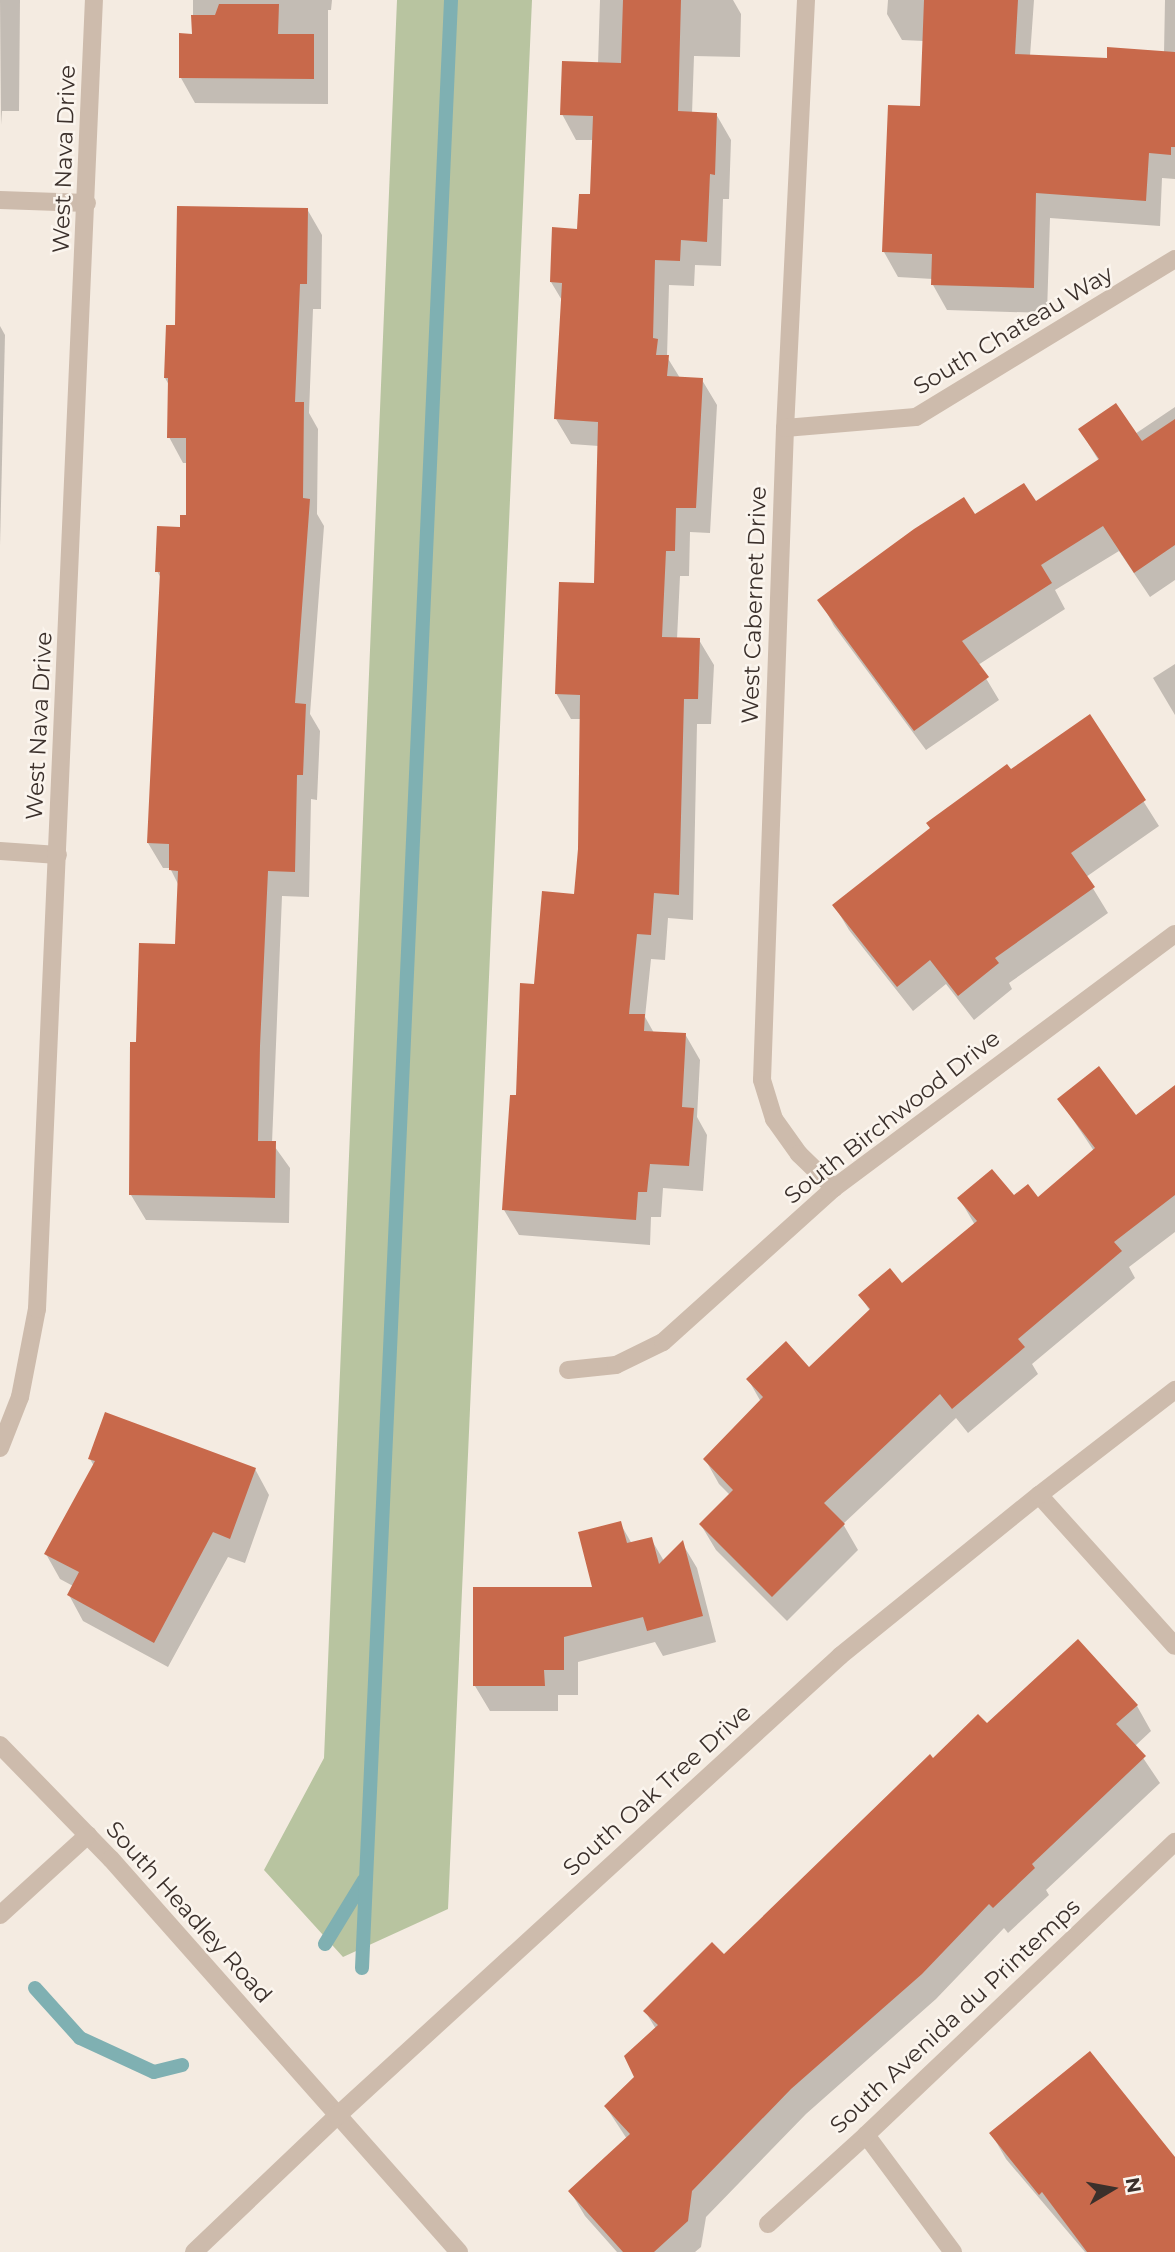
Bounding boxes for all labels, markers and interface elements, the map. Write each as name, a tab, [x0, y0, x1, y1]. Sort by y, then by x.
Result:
street label: West Nava Drive	[47, 64, 81, 254]
street label: South Chateau Way	[908, 260, 1118, 400]
street label: West Cabernet Drive	[736, 486, 772, 724]
street label: West Nava Drive	[20, 631, 58, 821]
street label: South Birchwood Drive	[779, 1024, 1005, 1210]
street label: South Oak Tree Drive	[557, 1698, 757, 1882]
street label: South Headley Road	[100, 1815, 278, 2009]
street label: South Avenida du Printemps	[824, 1893, 1086, 2139]
north arrow	[1077, 2154, 1147, 2224]
text: N	[1121, 2176, 1146, 2195]

